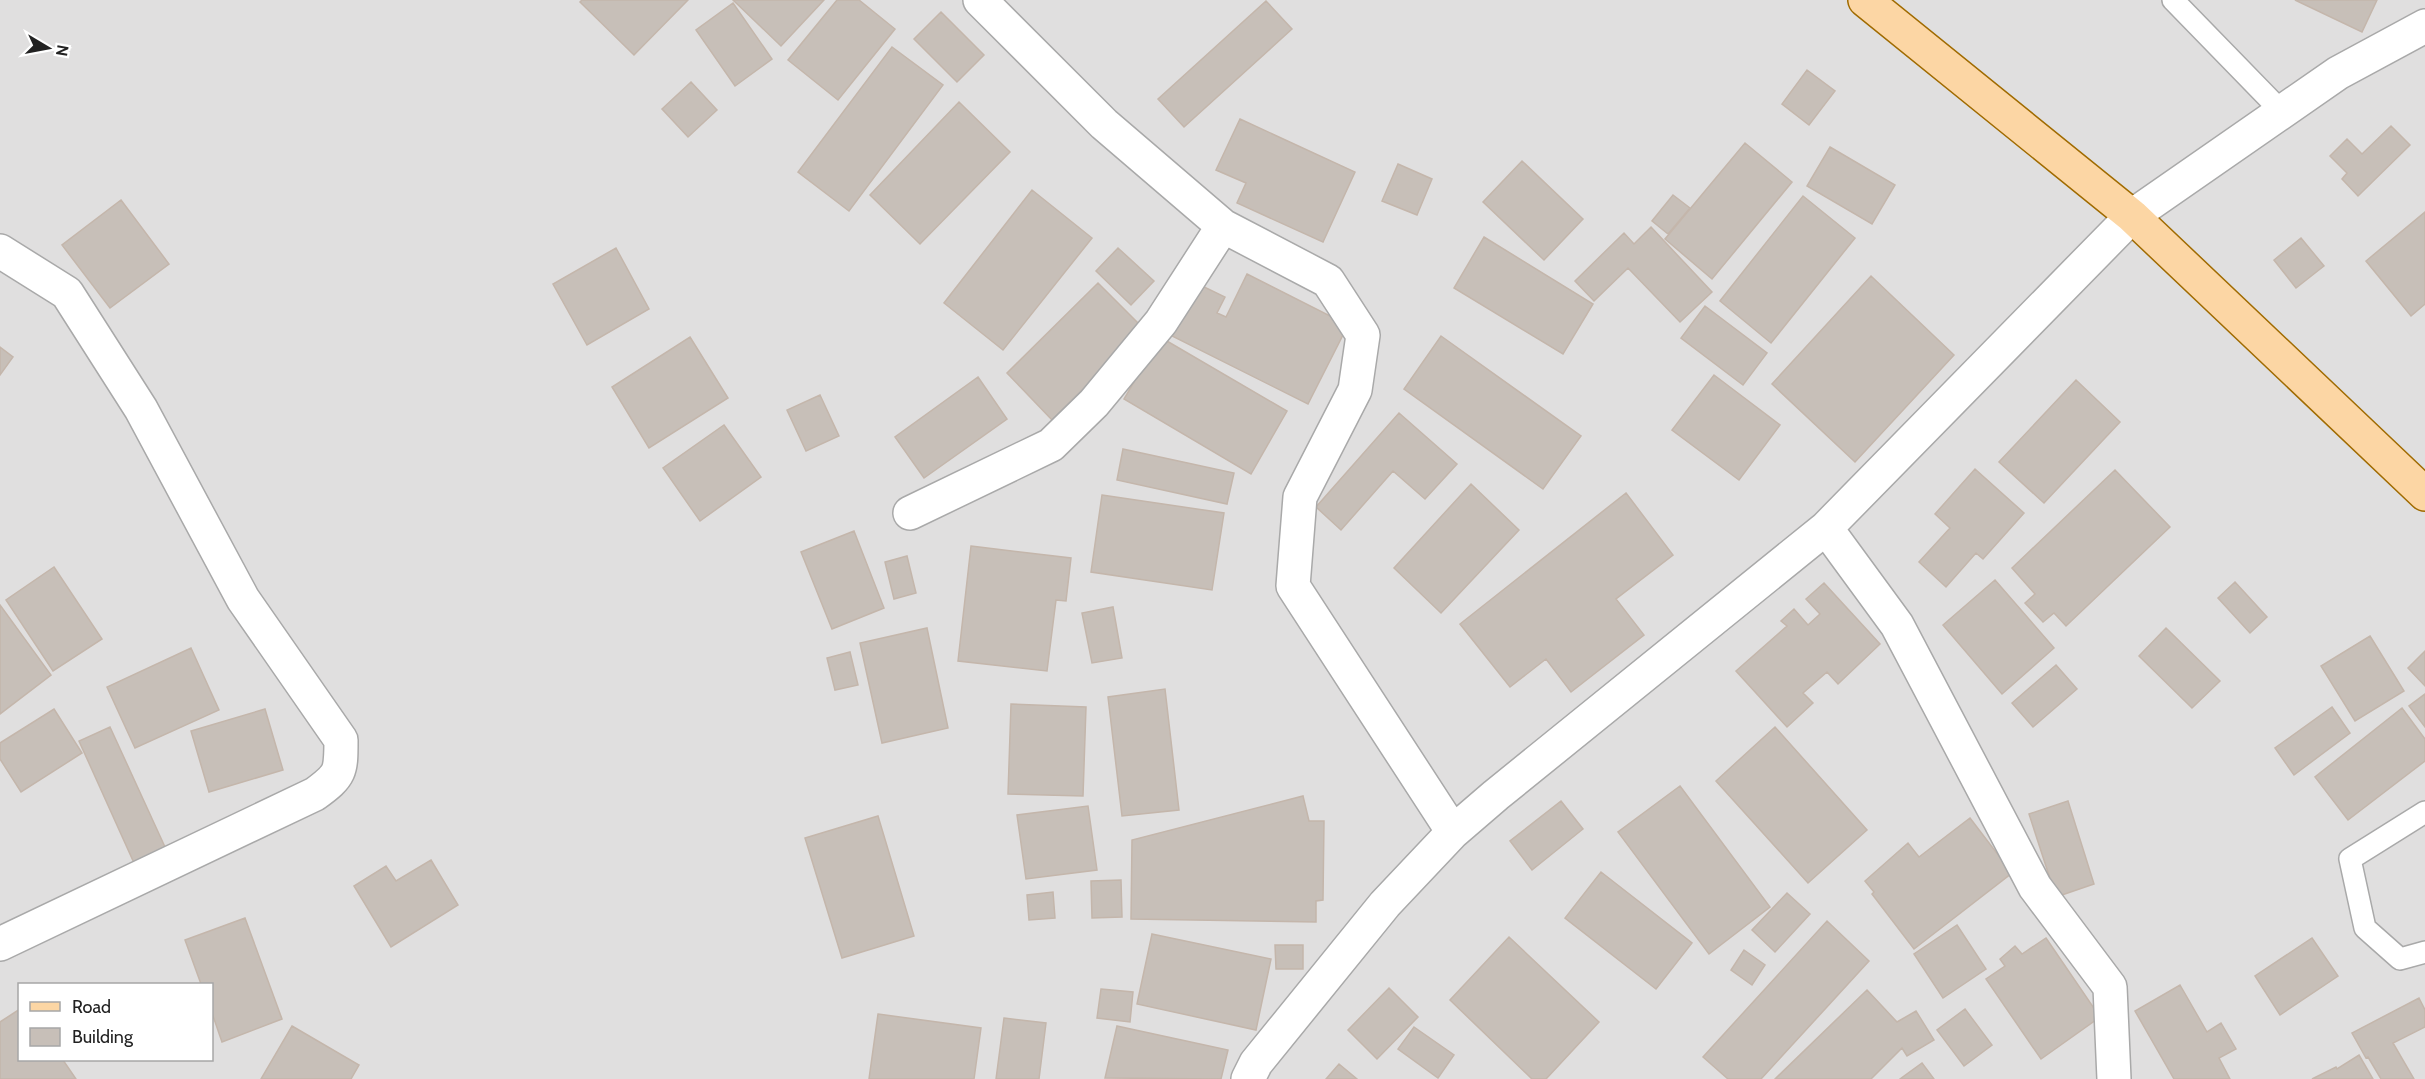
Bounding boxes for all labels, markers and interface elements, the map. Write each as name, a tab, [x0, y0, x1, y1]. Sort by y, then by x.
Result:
north arrow	[18, 18, 78, 78]
text: N	[52, 43, 73, 58]
legend	[18, 983, 213, 1061]
text: Road	[72, 996, 111, 1018]
text: Building	[72, 1026, 134, 1048]

